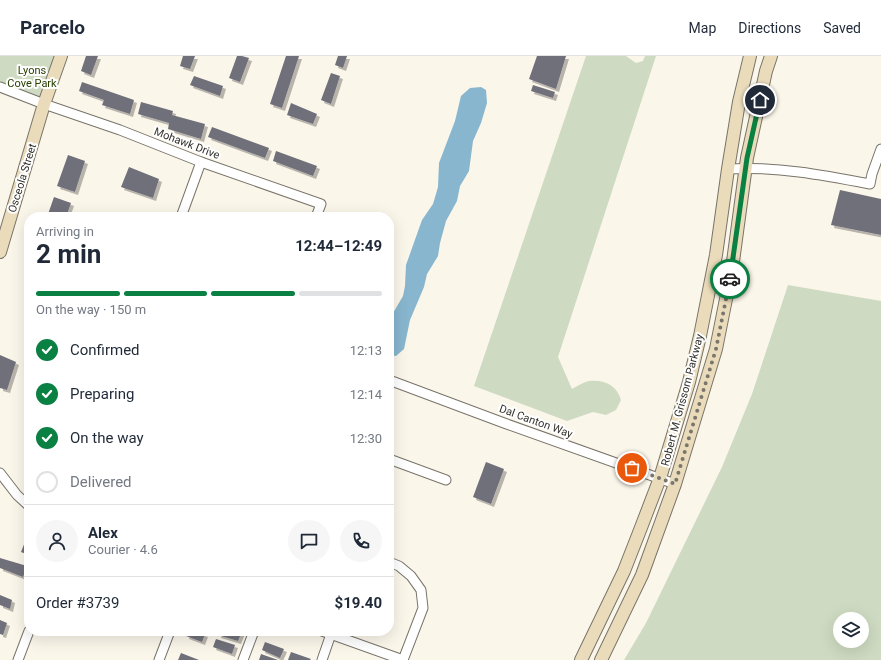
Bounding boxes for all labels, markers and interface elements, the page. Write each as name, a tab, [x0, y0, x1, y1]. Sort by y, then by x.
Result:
text: Parcelo	[20, 16, 85, 39]
text: Map	[689, 20, 716, 36]
text: Directions	[738, 20, 801, 36]
text: Saved	[823, 20, 861, 36]
park label: Lyons Cove Park	[7, 64, 57, 90]
pin	[743, 83, 777, 117]
icon: home	[749, 89, 771, 111]
street label: Mohawk Drive	[152, 125, 222, 162]
street label: Osceola Street	[6, 142, 39, 214]
text: Arriving in	[36, 224, 94, 239]
text: 12:44–12:49	[295, 237, 382, 255]
text: 2 min	[36, 239, 101, 269]
courier	[710, 259, 750, 299]
icon: car	[719, 268, 741, 290]
text: On the way · 150 m	[36, 302, 146, 317]
street label: Robert M. Grissom Parkway	[659, 332, 707, 468]
icon: check	[36, 339, 58, 361]
text: Confirmed	[70, 341, 140, 359]
text: 12:13	[350, 343, 382, 358]
icon: check	[36, 383, 58, 405]
text: Preparing	[70, 385, 134, 403]
text: 12:14	[350, 387, 382, 402]
street label: Dal Canton Way	[497, 402, 575, 441]
icon: check	[36, 427, 58, 449]
text: On the way	[70, 429, 144, 447]
text: 12:30	[350, 431, 382, 446]
pin	[615, 451, 649, 485]
icon: bag	[621, 457, 643, 479]
text: Delivered	[70, 473, 132, 491]
button: person	[36, 520, 78, 562]
button: chat	[288, 520, 330, 562]
button: phone	[340, 520, 382, 562]
text: Alex	[88, 524, 118, 542]
text: Courier · 4.6	[88, 542, 158, 557]
text: Order #3739	[36, 594, 119, 612]
text: $19.40	[335, 594, 382, 612]
map controls	[833, 612, 869, 648]
button: layers	[833, 612, 869, 648]

